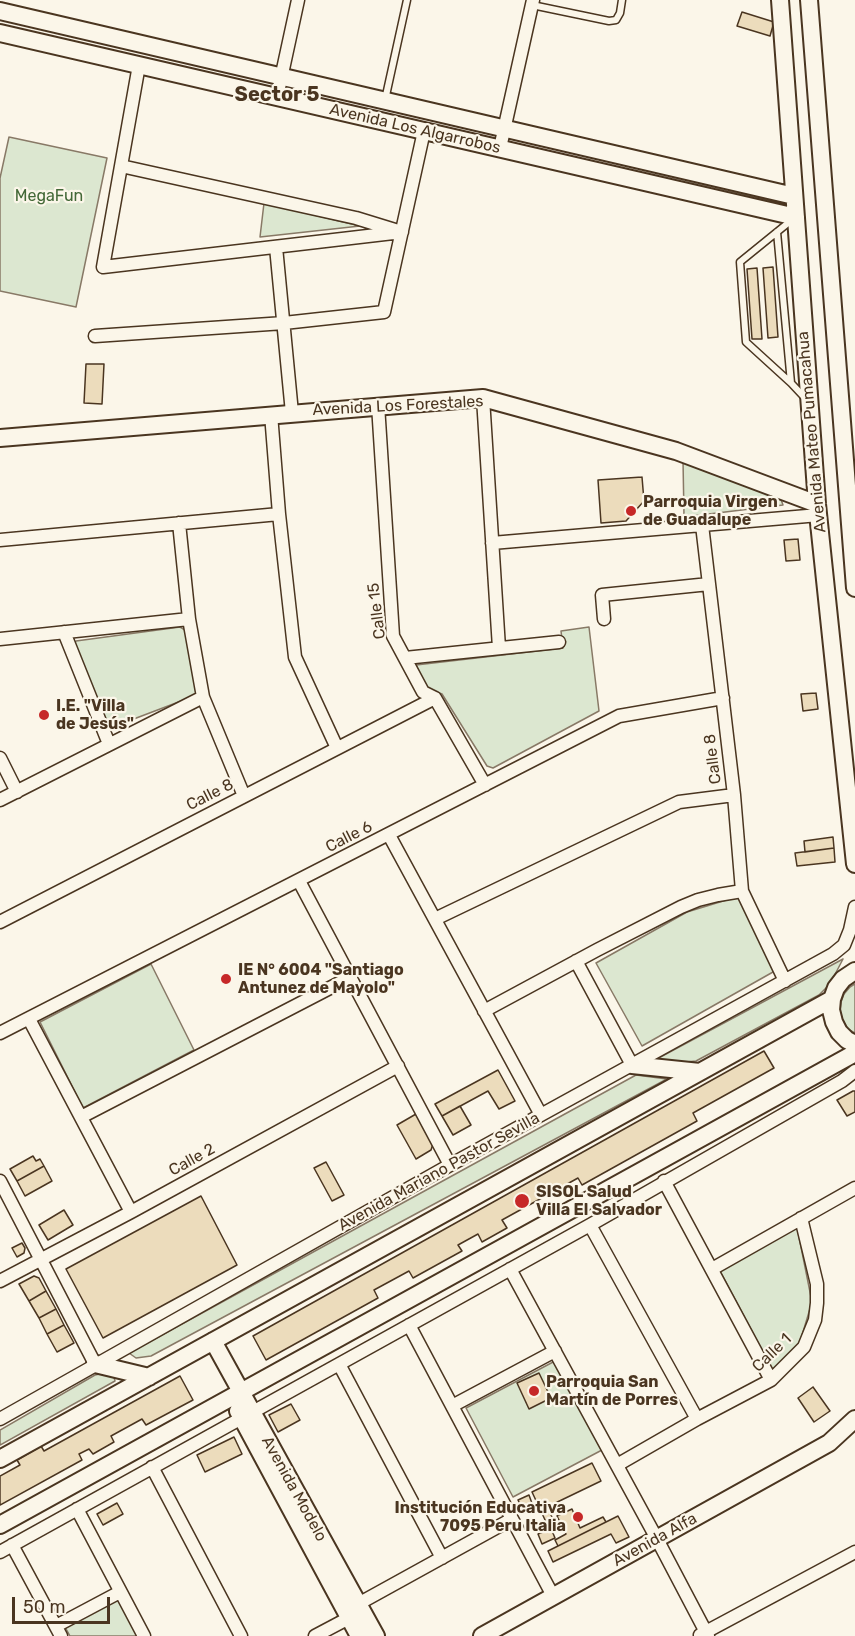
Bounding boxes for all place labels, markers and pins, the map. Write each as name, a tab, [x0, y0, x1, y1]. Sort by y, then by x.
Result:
place label: Parroquia Virgen de Guadalupe	[643, 492, 778, 530]
marker: Parroquia Virgen de Guadalupe	[624, 504, 638, 518]
place label: I.E. "Villa de Jesús"	[56, 696, 134, 734]
marker: I.E. "Villa de Jesús"	[37, 708, 51, 722]
place label: IE N° 6004 "Santiago Antunez de Mayolo"	[238, 960, 404, 998]
marker: IE N° 6004 "Santiago Antunez de Mayolo"	[219, 972, 233, 986]
place label: SISOL Salud Villa El Salvador	[536, 1182, 662, 1220]
marker: SISOL Salud Villa El Salvador	[513, 1192, 531, 1210]
place label: Parroquia San Martín de Porres	[546, 1372, 678, 1410]
marker: Parroquia San Martín de Porres	[527, 1384, 541, 1398]
place label: Institución Educativa 7095 Peru Italia	[394, 1498, 566, 1536]
marker: Institución Educativa 7095 Peru Italia	[571, 1510, 585, 1524]

